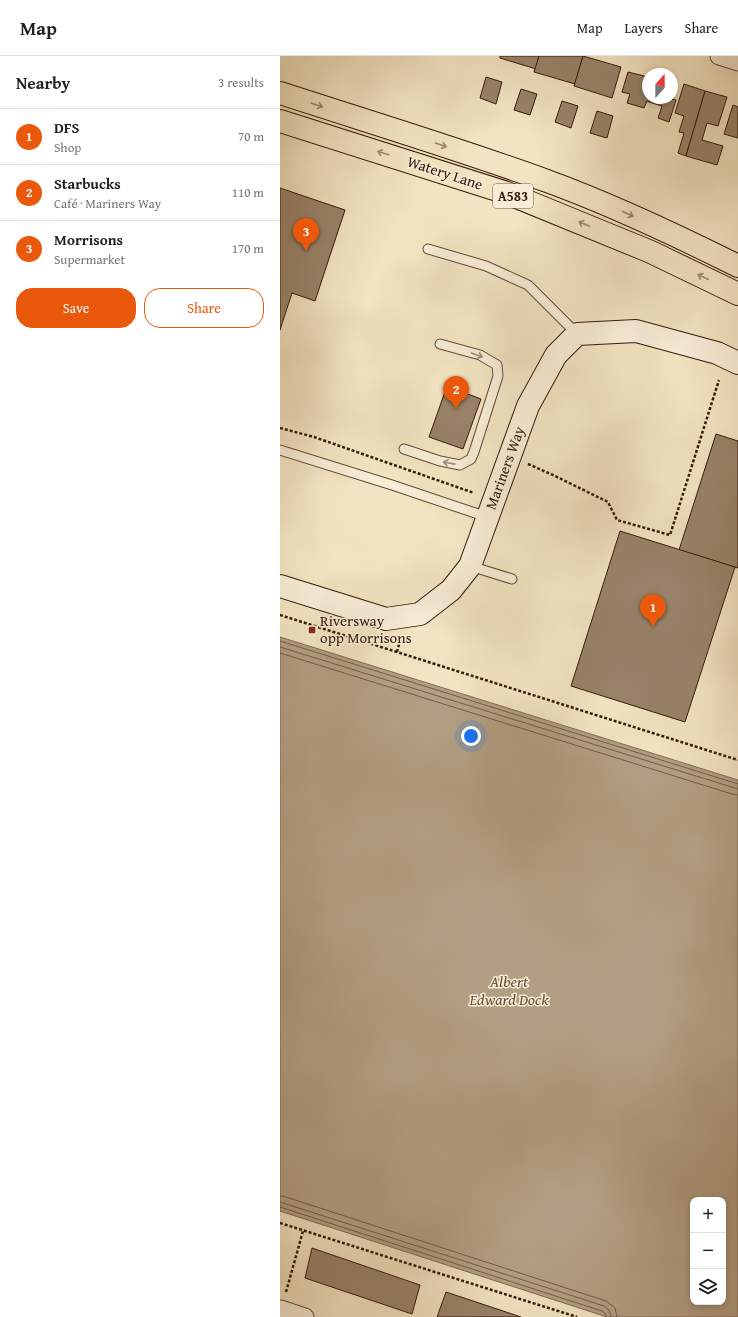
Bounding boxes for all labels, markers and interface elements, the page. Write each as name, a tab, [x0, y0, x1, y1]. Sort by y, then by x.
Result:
text: Map	[20, 14, 57, 42]
text: Map	[577, 18, 603, 38]
text: Layers	[625, 18, 663, 38]
text: Share	[685, 18, 718, 38]
north arrow	[642, 68, 678, 104]
text: Nearby	[16, 70, 70, 95]
text: 3 results	[218, 73, 264, 92]
one-way arrow	[310, 102, 323, 109]
text: DFS	[54, 117, 79, 138]
text: 1	[26, 127, 32, 146]
text: 70 m	[238, 127, 264, 146]
text: Shop	[54, 138, 81, 157]
one-way arrow	[434, 142, 446, 150]
one-way arrow	[376, 149, 389, 156]
street label: Watery Lane	[405, 150, 486, 195]
text: Starbucks	[54, 173, 121, 194]
text: 2	[26, 183, 32, 202]
text: 110 m	[232, 183, 264, 202]
road number: A583	[493, 184, 533, 208]
text: Café · Mariners Way	[54, 194, 161, 213]
one-way arrow	[622, 211, 634, 219]
pin: 3	[293, 218, 319, 251]
one-way arrow	[579, 220, 591, 228]
text: Morrisons	[54, 229, 123, 250]
text: 3	[26, 239, 32, 258]
text: 170 m	[232, 239, 264, 258]
text: Supermarket	[54, 250, 125, 269]
one-way arrow	[697, 273, 709, 280]
button: Save	[16, 288, 136, 328]
button: Share	[144, 288, 264, 328]
one-way arrow	[471, 352, 484, 359]
pin: 2	[443, 376, 469, 409]
street label: Mariners Way	[480, 423, 530, 512]
one-way arrow	[443, 458, 456, 466]
pin: 1	[640, 594, 666, 627]
place label: Riversway opp Morrisons	[320, 610, 412, 648]
marker: Riversway opp Morrisons	[307, 625, 317, 635]
your location	[461, 726, 481, 746]
water label: Albert Edward Dock	[469, 969, 549, 1011]
map controls	[690, 1197, 726, 1305]
button: +	[690, 1197, 726, 1233]
button: −	[690, 1233, 726, 1269]
button: layers	[690, 1269, 726, 1305]

